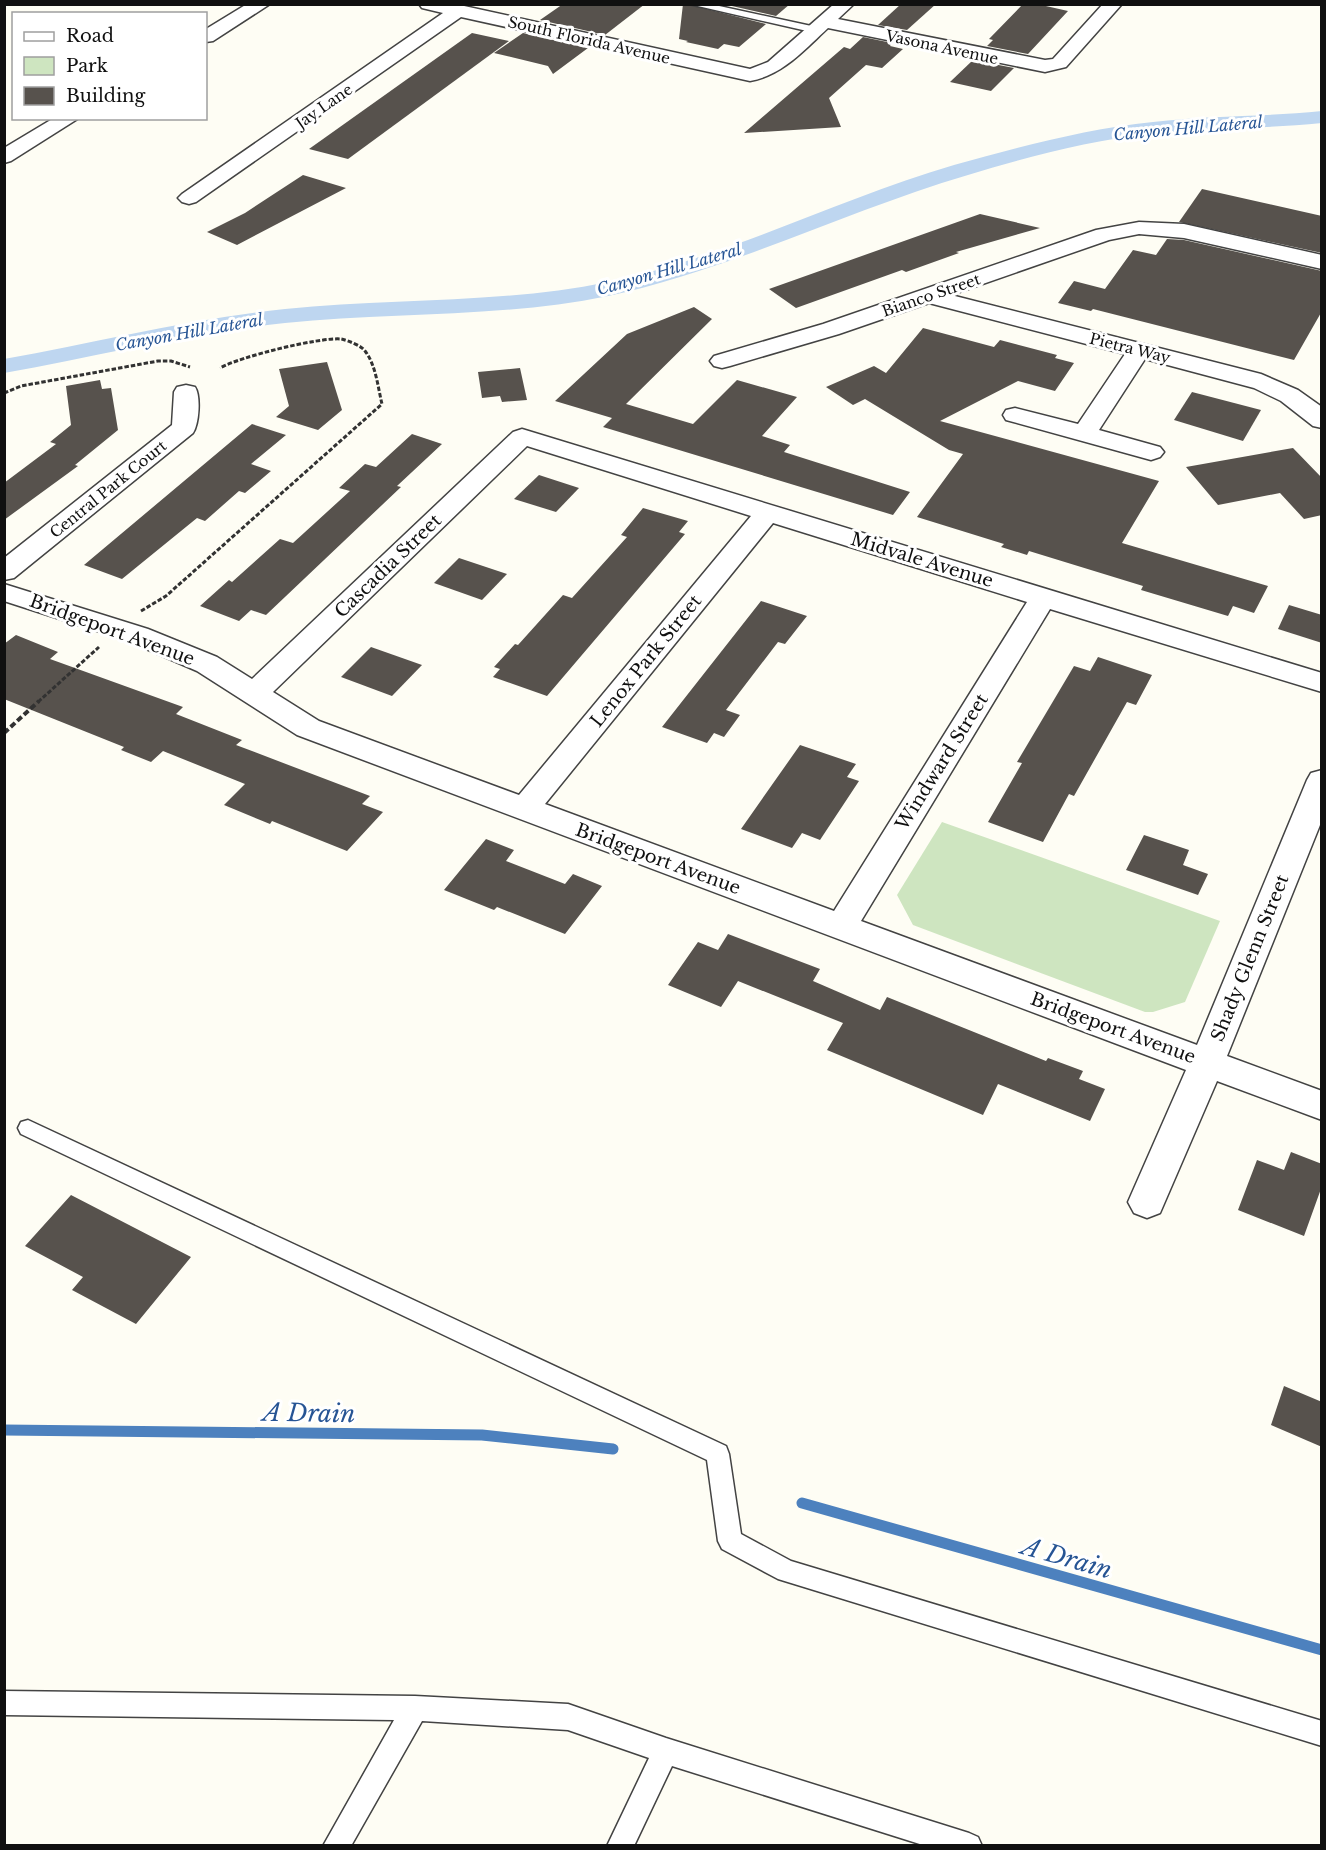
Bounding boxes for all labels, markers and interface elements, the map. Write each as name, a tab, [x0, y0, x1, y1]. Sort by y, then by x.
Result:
legend	[12, 12, 207, 120]
street label: South Florida Avenue	[506, 12, 672, 68]
text: Road	[66, 25, 114, 47]
street label: Vasona Avenue	[883, 26, 1000, 68]
text: Park	[66, 55, 108, 77]
street label: Jay Lane	[290, 80, 356, 134]
text: Building	[66, 85, 145, 107]
water label: Canyon Hill Lateral	[1113, 111, 1264, 144]
water label: Canyon Hill Lateral	[594, 239, 745, 299]
street label: Bianco Street	[879, 269, 983, 321]
water label: Canyon Hill Lateral	[114, 309, 265, 355]
street label: Pietra Way	[1088, 329, 1173, 367]
street label: Central Park Court	[46, 436, 171, 542]
street label: Cascadia Street	[330, 509, 446, 622]
street label: Midvale Avenue	[848, 528, 996, 592]
street label: Bridgeport Avenue	[26, 590, 198, 670]
street label: Lenox Park Street	[586, 590, 706, 732]
street label: Windward Street	[891, 690, 993, 835]
street label: Bridgeport Avenue	[572, 819, 744, 899]
street label: Shady Glenn Street	[1206, 871, 1294, 1045]
street label: Bridgeport Avenue	[1027, 988, 1199, 1068]
water label: A Drain	[260, 1398, 355, 1428]
water label: A Drain	[1016, 1531, 1115, 1585]

